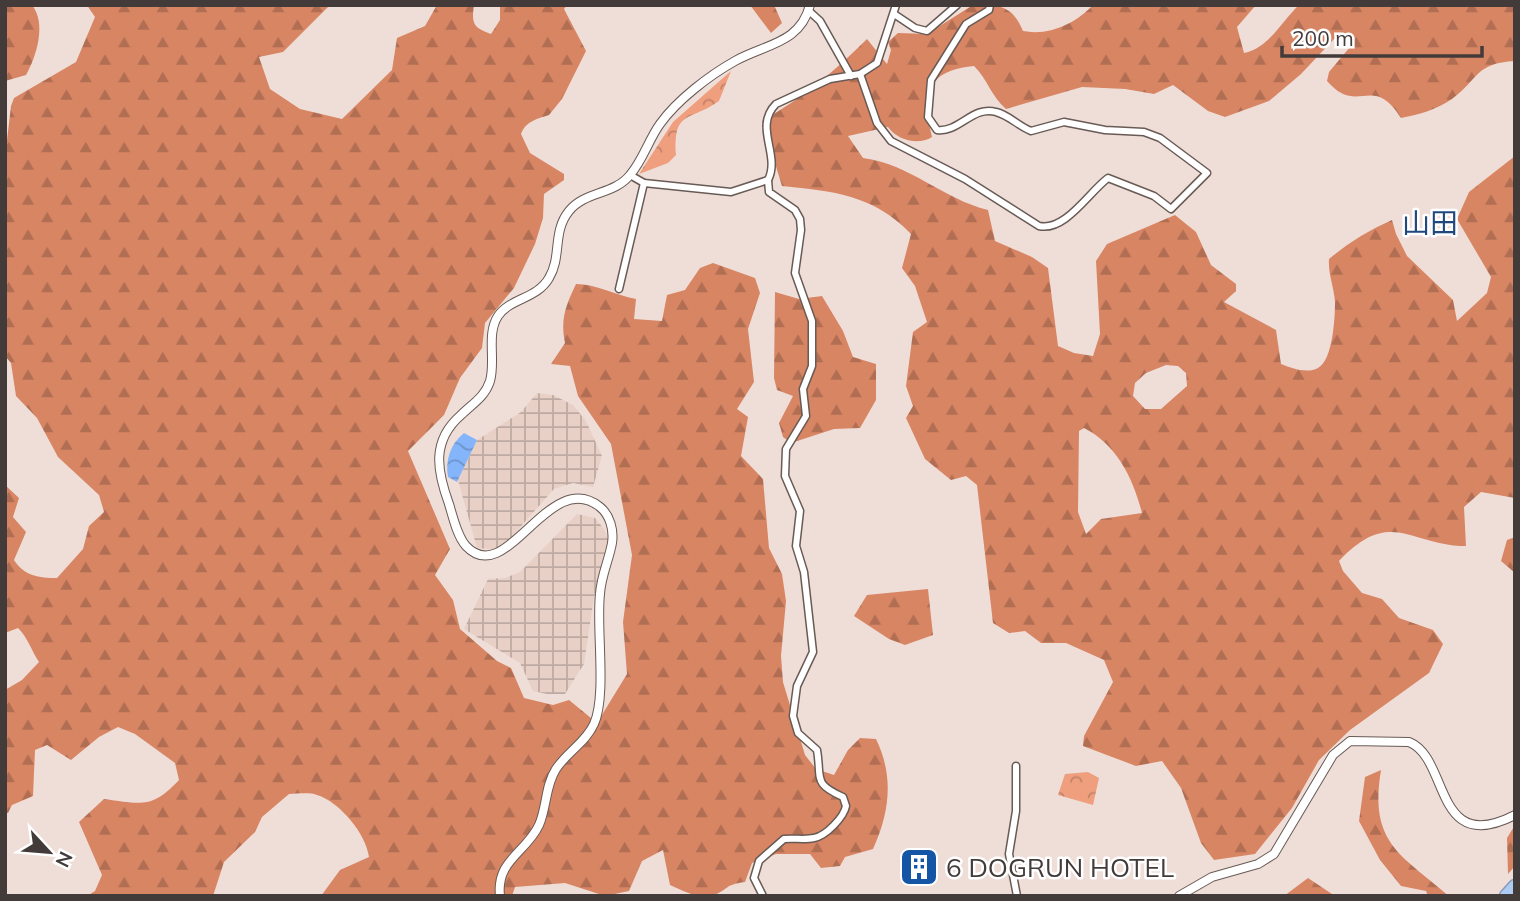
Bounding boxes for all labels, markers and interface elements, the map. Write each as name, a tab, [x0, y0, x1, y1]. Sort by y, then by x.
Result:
scale bar	[1282, 14, 1482, 58]
text: 200 m	[1292, 25, 1354, 51]
district label: 山田	[1402, 205, 1458, 240]
north arrow	[14, 817, 84, 887]
building icon: 6 DOGRUN HOTEL	[898, 846, 940, 888]
text: N	[50, 848, 78, 871]
place label: 6 DOGRUN HOTEL	[946, 851, 1174, 884]

